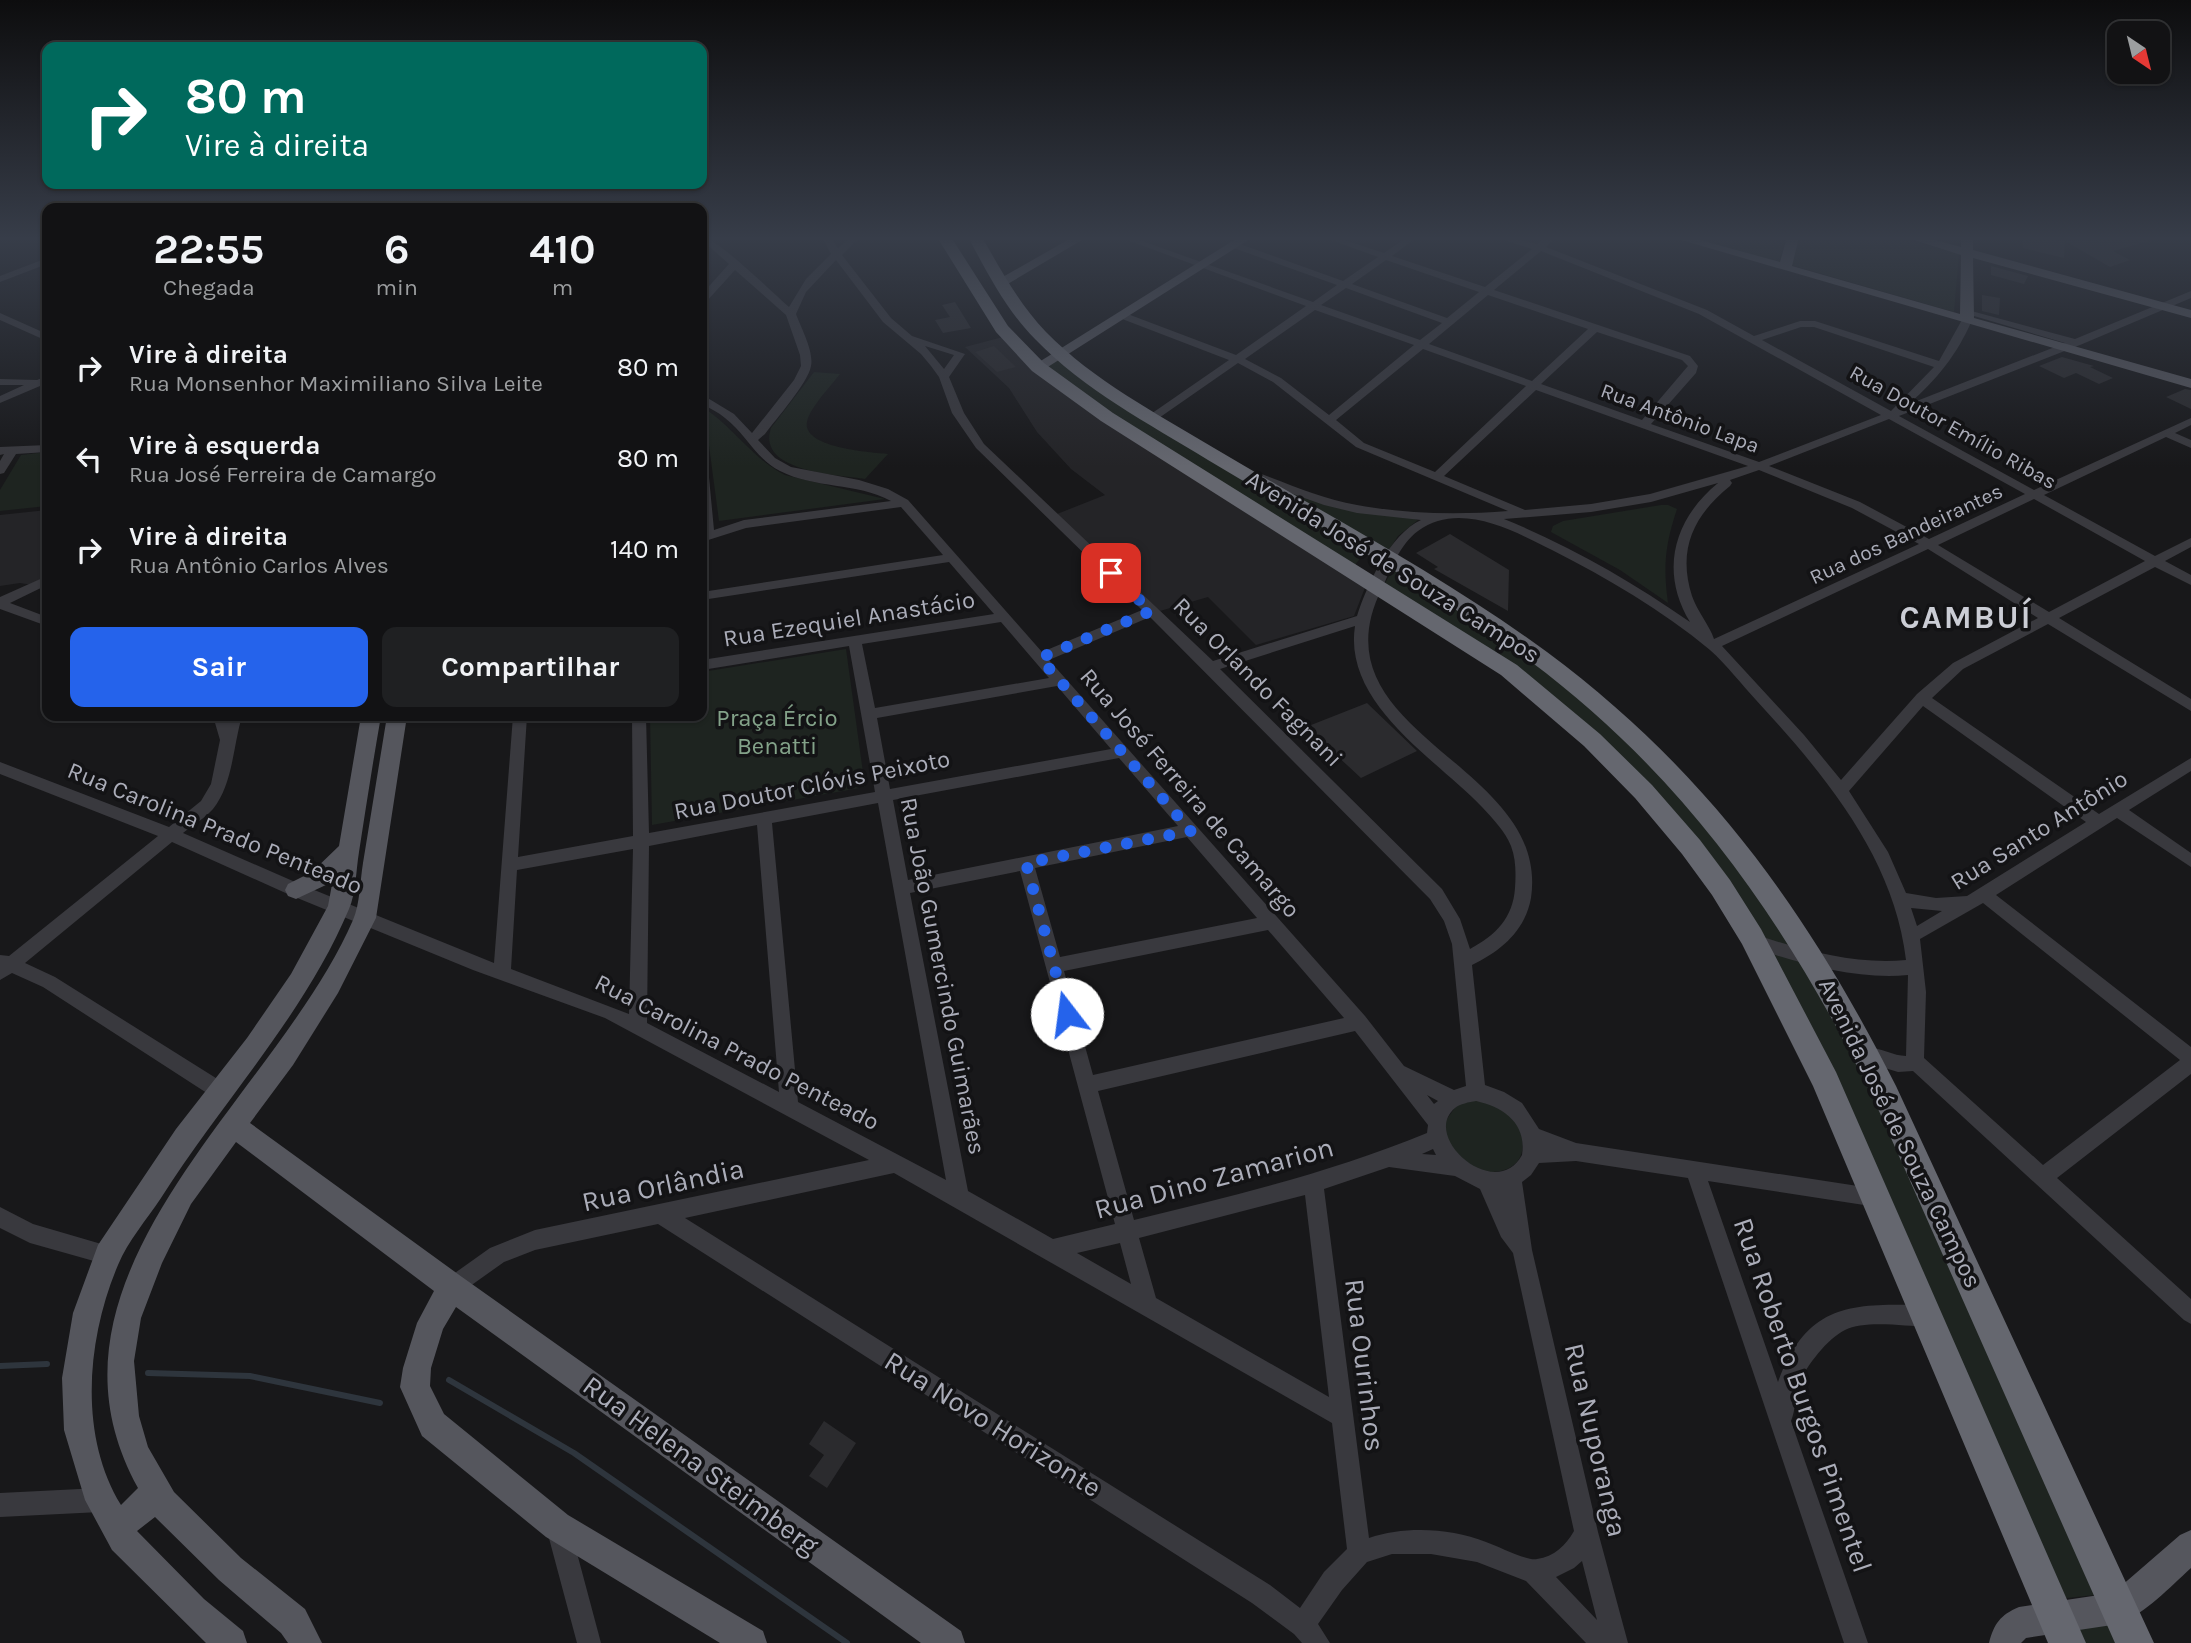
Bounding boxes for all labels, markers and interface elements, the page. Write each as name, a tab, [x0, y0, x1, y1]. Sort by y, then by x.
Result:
north arrow	[2107, 21, 2170, 84]
map controls	[2107, 21, 2170, 84]
text: 80 m	[185, 68, 307, 125]
icon: right	[70, 70, 161, 161]
text: Vire à direita	[185, 127, 369, 164]
text: 22:55	[153, 224, 264, 274]
text: 6	[384, 224, 409, 274]
text: 410	[529, 224, 596, 274]
text: Chegada	[163, 274, 255, 301]
text: min	[376, 274, 418, 301]
text: m	[552, 274, 573, 301]
text: Vire à direita	[129, 339, 288, 370]
icon: right	[70, 349, 108, 387]
text: 80 m	[617, 352, 679, 383]
street label: Rua Doutor Emílio Ribas	[1845, 360, 2061, 494]
text: Rua Monsenhor Maximiliano Silva Leite	[129, 370, 543, 397]
street label: Rua Antônio Lapa	[1597, 378, 1763, 458]
text: Vire à esquerda	[129, 430, 320, 461]
icon: left	[70, 440, 108, 478]
text: 80 m	[617, 443, 679, 474]
text: Rua José Ferreira de Camargo	[129, 461, 437, 488]
street label: Avenida José de Souza Campos	[1241, 465, 1545, 669]
street label: Rua dos Bandeirantes	[1806, 479, 2006, 589]
text: Vire à direita	[129, 521, 288, 552]
icon: right	[70, 531, 108, 569]
text: 140 m	[610, 534, 679, 565]
pin	[1081, 543, 1141, 603]
text: Rua Antônio Carlos Alves	[129, 552, 389, 579]
icon: arrive	[1092, 554, 1130, 592]
street label: Rua Ezequiel Anastácio	[721, 585, 977, 653]
street label: Rua Orlando Fagnani	[1168, 592, 1348, 772]
district label: CAMBUÍ	[1900, 597, 2032, 636]
button: Sair	[70, 627, 368, 707]
button: Compartilhar	[382, 627, 679, 707]
street label: Rua José Ferreira de Camargo	[1074, 663, 1306, 923]
park label: Praça Ércio Benatti	[716, 703, 838, 760]
street label: Rua Doutor Clóvis Peixoto	[672, 744, 952, 826]
street label: Rua Carolina Prado Penteado	[64, 756, 366, 900]
street label: Rua Santo Antônio	[1945, 764, 2133, 896]
street label: Rua João Gumercindo Guimarães	[895, 795, 991, 1157]
street label: Rua Carolina Prado Penteado	[590, 968, 884, 1136]
street label: Avenida José de Souza Campos	[1813, 974, 1987, 1292]
position arrow	[1030, 977, 1104, 1051]
street label: Rua Dino Zamarion	[1091, 1130, 1337, 1226]
street label: Rua Orlândia	[579, 1152, 747, 1218]
street label: Rua Roberto Burgos Pimentel	[1727, 1213, 1879, 1577]
street label: Rua Ourinhos	[1338, 1277, 1392, 1453]
street label: Rua Nuporanga	[1558, 1340, 1634, 1540]
street label: Rua Novo Horizonte	[878, 1344, 1108, 1504]
street label: Rua Helena Steimberg	[577, 1368, 825, 1562]

